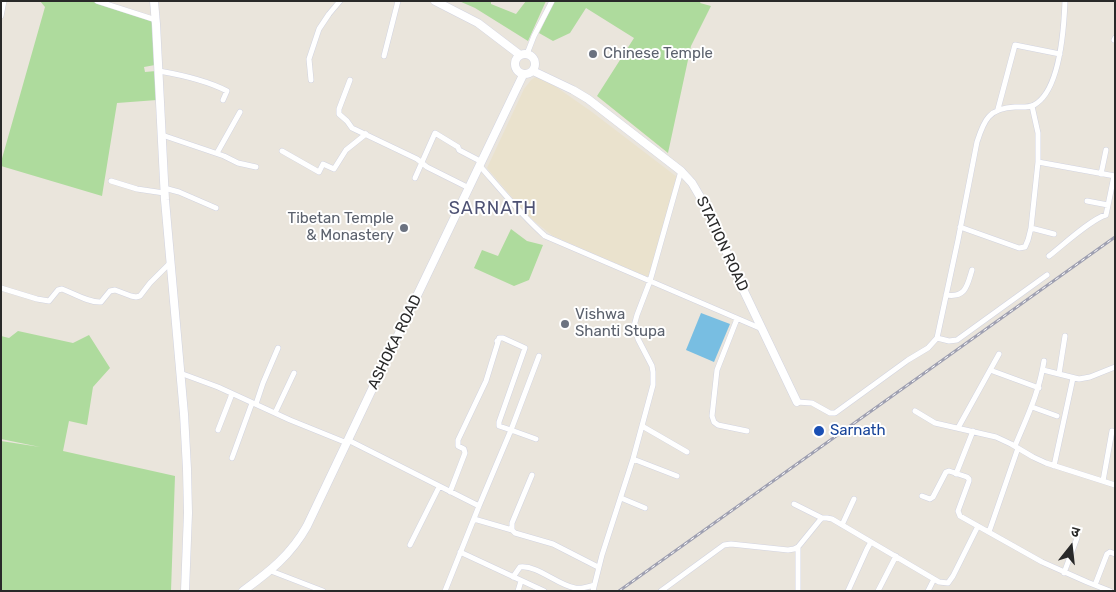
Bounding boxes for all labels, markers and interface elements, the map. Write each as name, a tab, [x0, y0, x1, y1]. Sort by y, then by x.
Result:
place label: Chinese Temple	[603, 45, 713, 63]
marker: Chinese Temple	[587, 48, 599, 60]
street label: STATION ROAD	[692, 194, 752, 294]
district label: SARNATH	[448, 198, 538, 220]
place label: Tibetan Temple & Monastery	[288, 210, 394, 245]
marker: Tibetan Temple & Monastery	[398, 222, 410, 234]
street label: ASHOKA ROAD	[364, 292, 426, 392]
place label: Vishwa Shanti Stupa	[575, 306, 665, 341]
marker: Vishwa Shanti Stupa	[559, 318, 571, 330]
place label: Sarnath	[830, 422, 886, 440]
marker: Sarnath	[812, 424, 826, 438]
north arrow	[1046, 522, 1096, 572]
text: उ	[1069, 523, 1082, 541]

